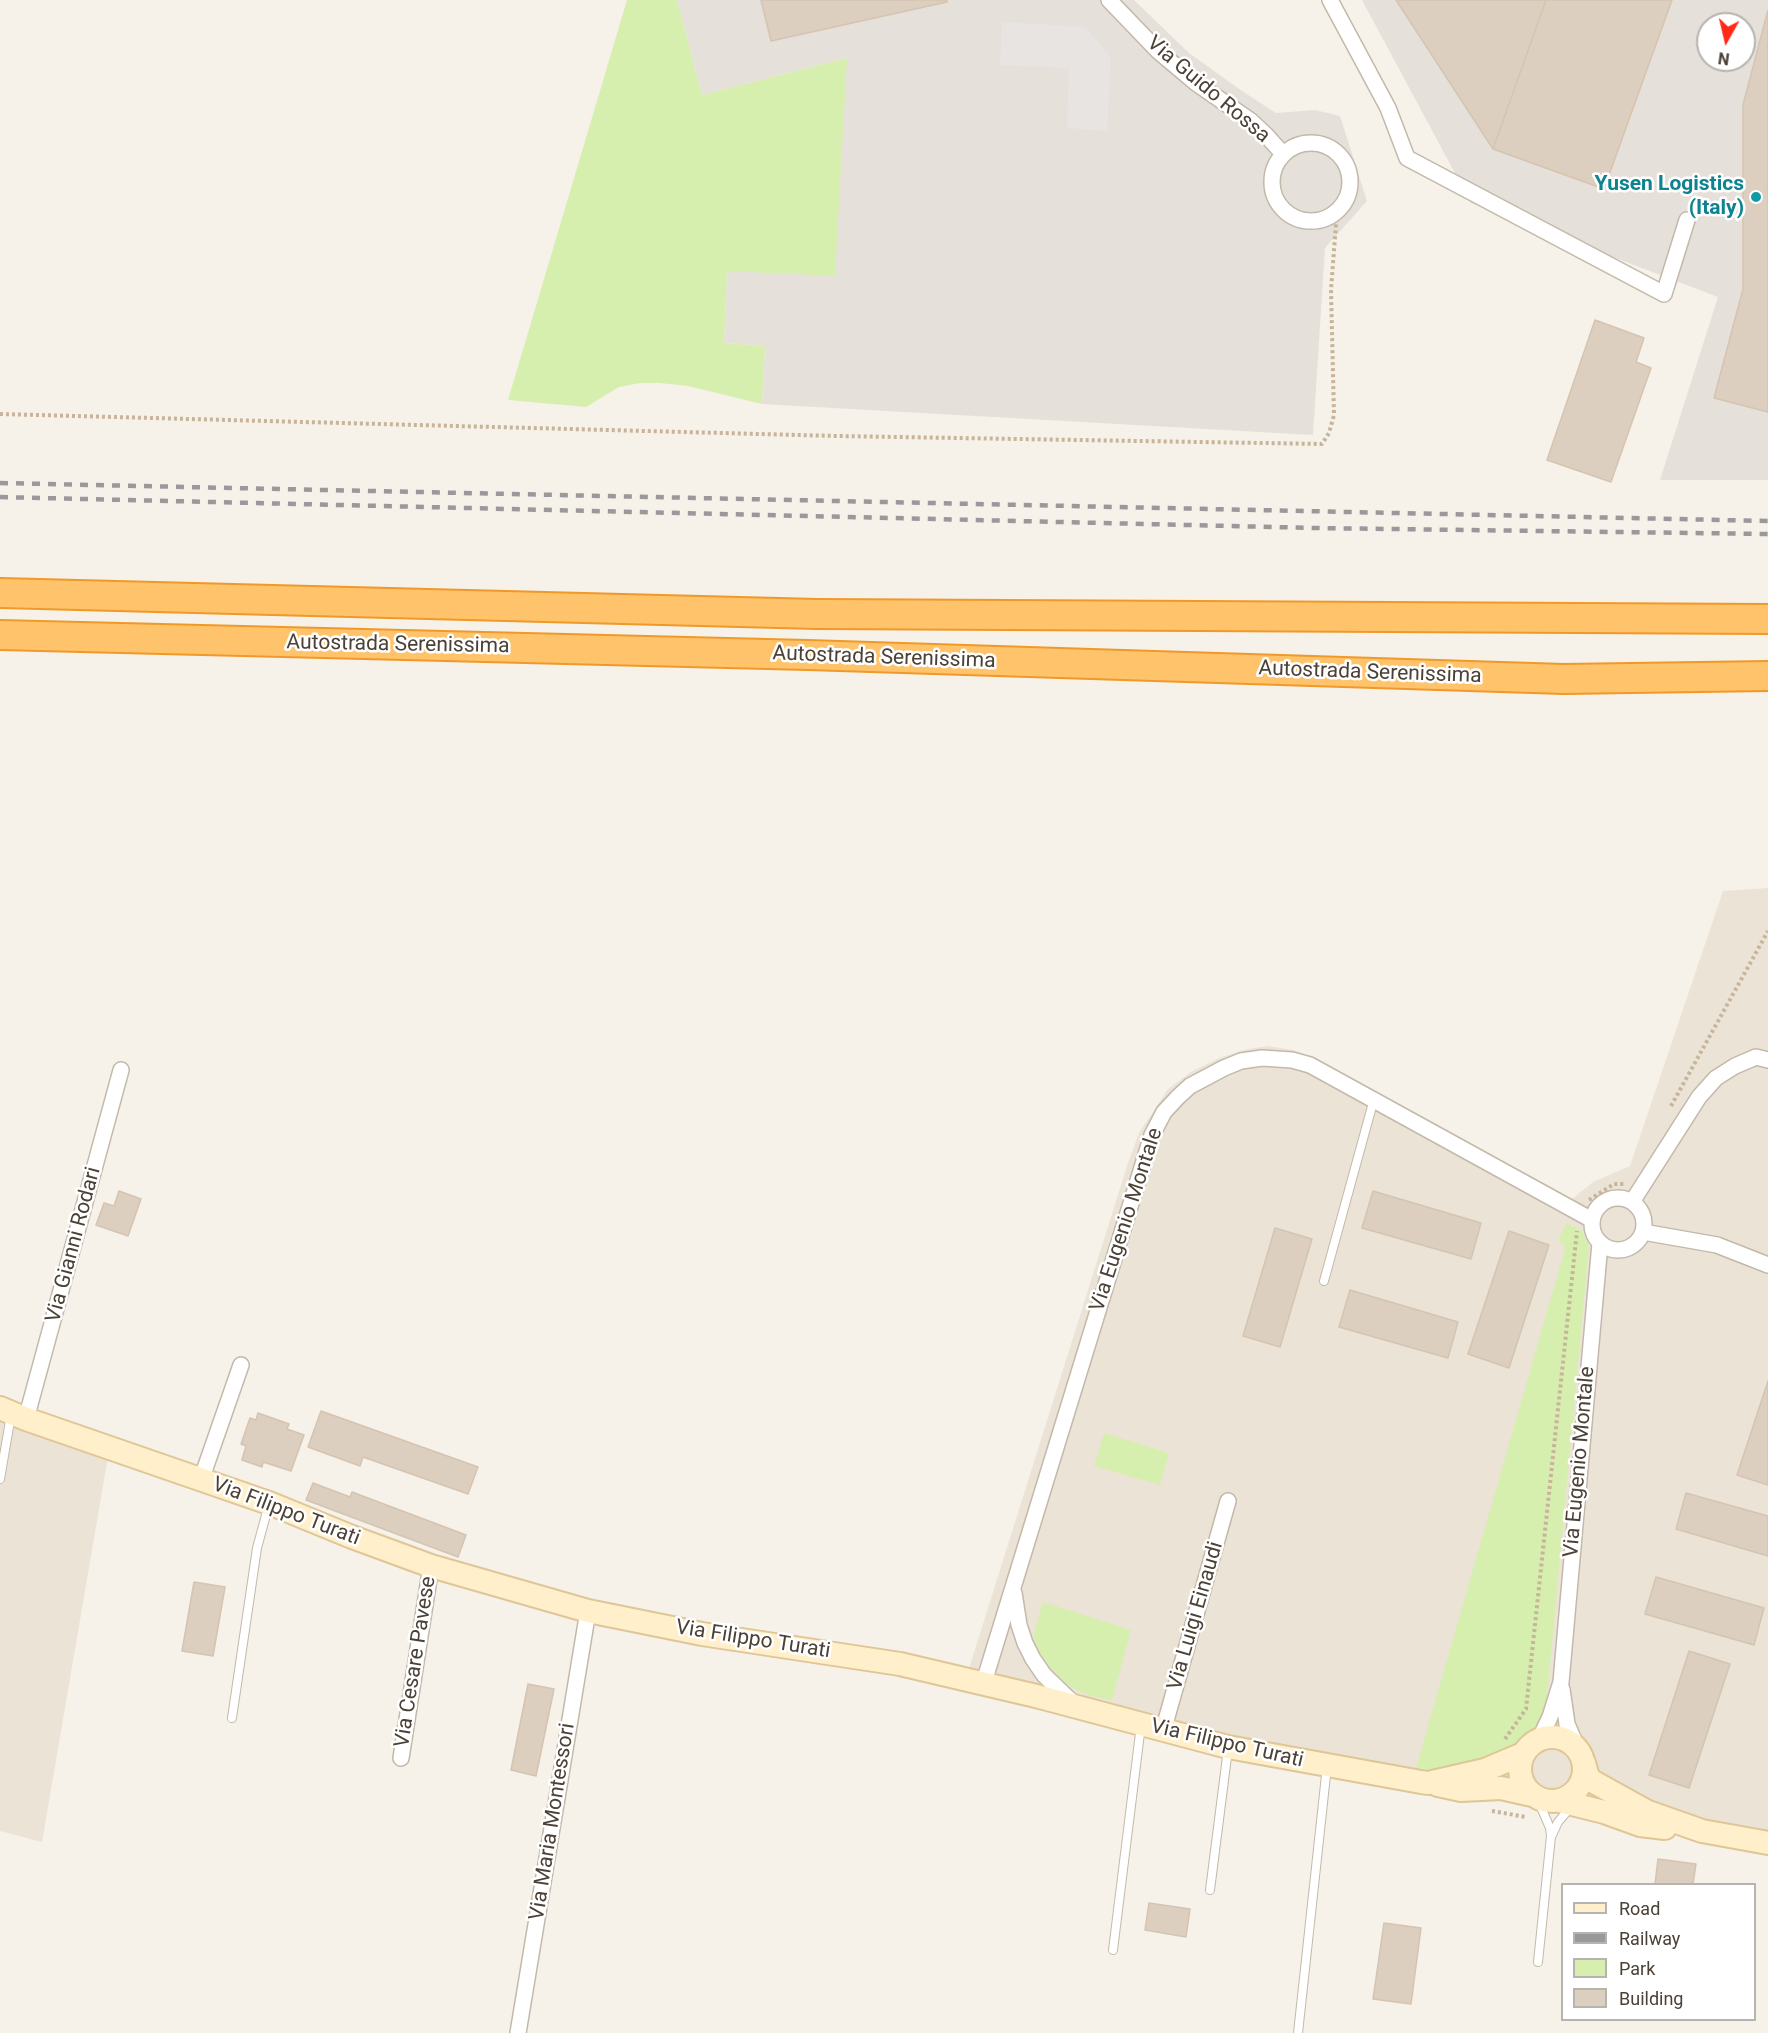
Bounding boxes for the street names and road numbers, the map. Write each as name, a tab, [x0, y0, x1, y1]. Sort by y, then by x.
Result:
street label: Via Guido Rossa	[1141, 31, 1275, 149]
street label: Autostrada Serenissima	[286, 630, 510, 660]
street label: Autostrada Serenissima	[772, 642, 996, 674]
street label: Autostrada Serenissima	[1258, 657, 1482, 689]
street label: Via Eugenio Montale	[1085, 1125, 1169, 1315]
street label: Via Gianni Rodari	[41, 1165, 107, 1325]
street label: Via Eugenio Montale	[1559, 1365, 1601, 1559]
street label: Via Filippo Turati	[209, 1472, 363, 1552]
street label: Via Luigi Einaudi	[1163, 1539, 1229, 1693]
street label: Via Cesare Pavese	[390, 1575, 442, 1749]
street label: Via Filippo Turati	[674, 1615, 832, 1665]
street label: Via Filippo Turati	[1148, 1714, 1306, 1774]
street label: Via Maria Montessori	[525, 1722, 581, 1922]

